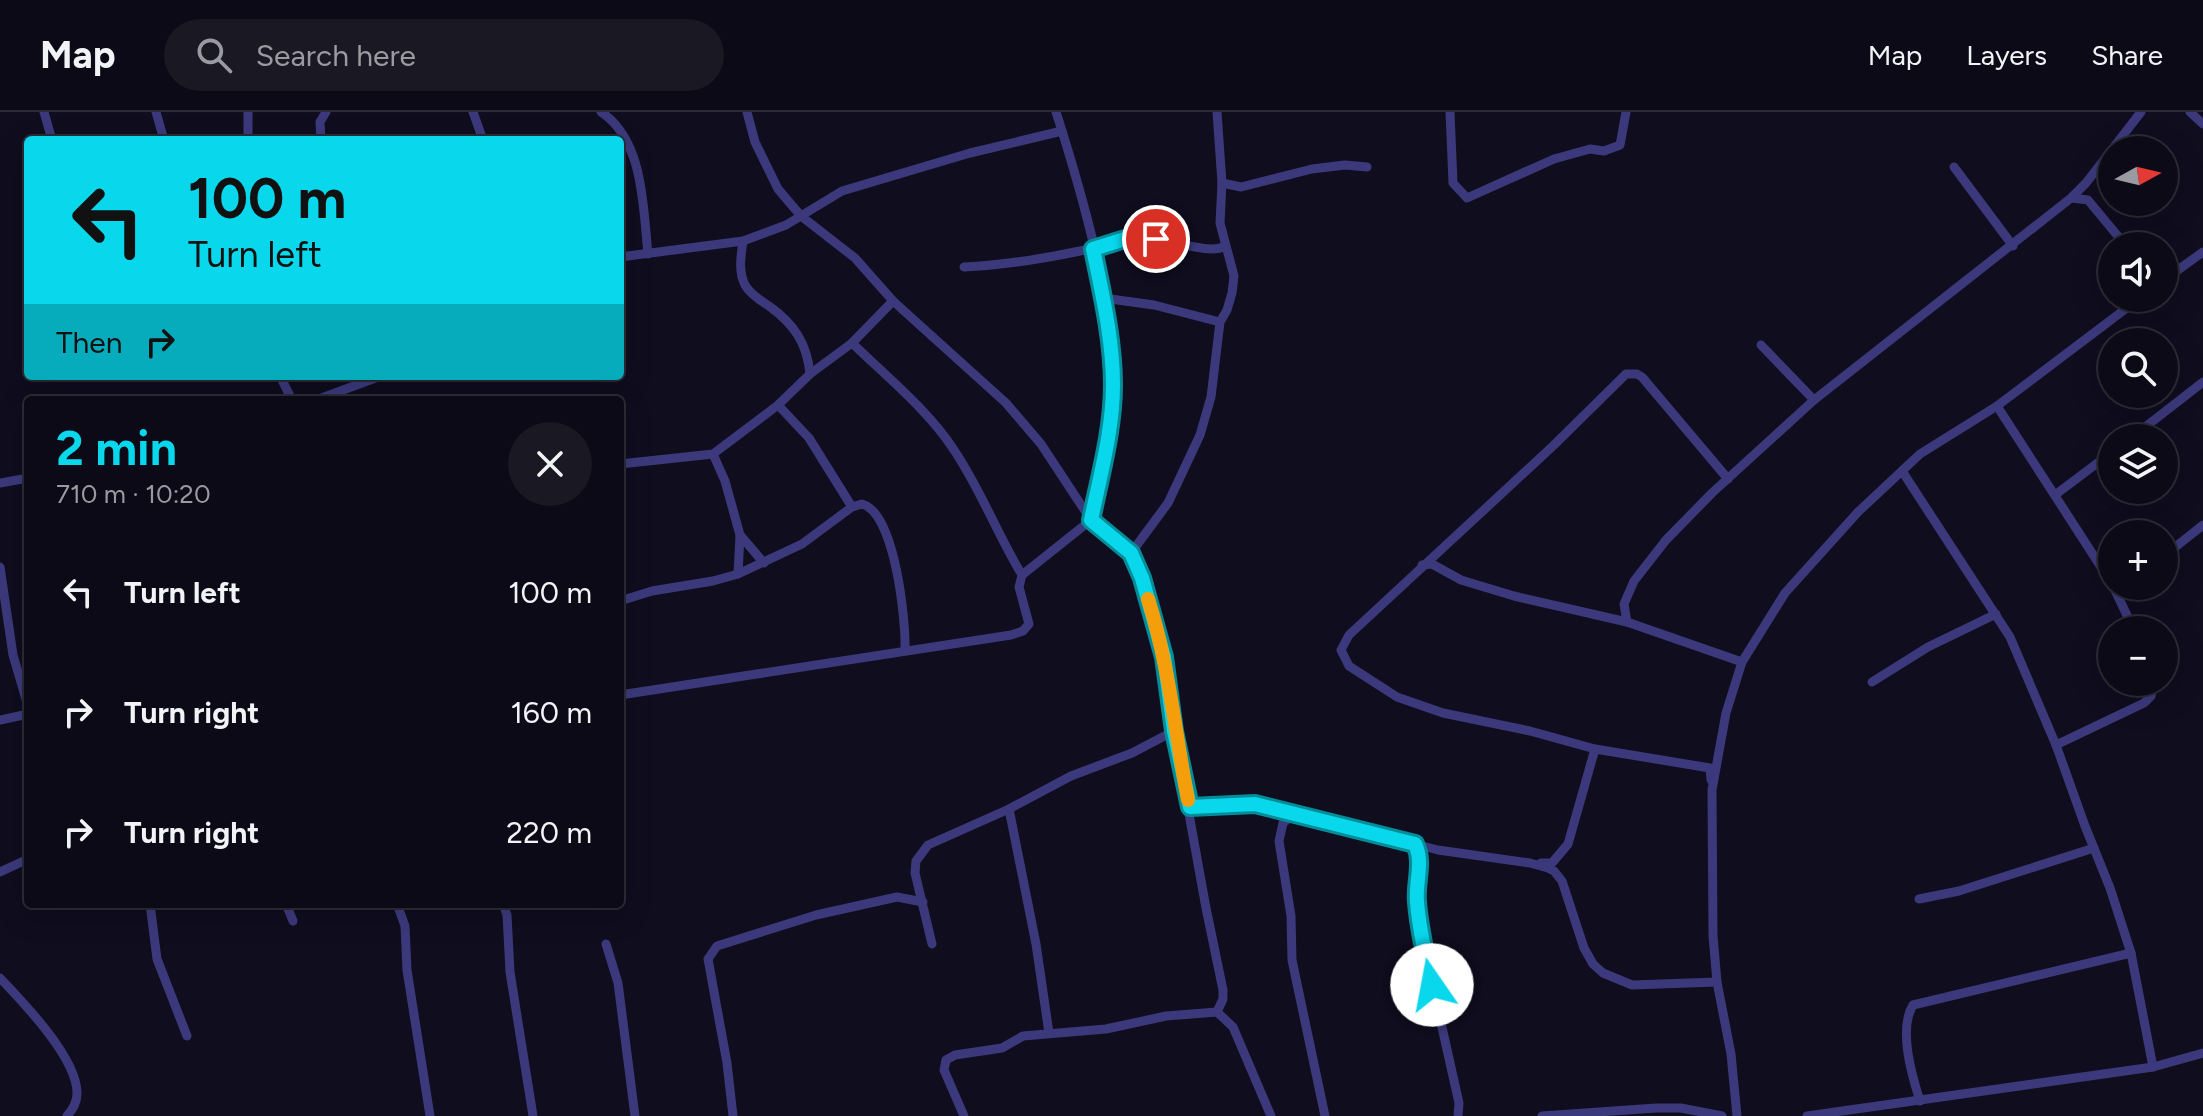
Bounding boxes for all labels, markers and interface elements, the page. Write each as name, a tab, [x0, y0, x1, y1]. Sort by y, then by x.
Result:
search box	[164, 19, 724, 91]
text: Map	[40, 32, 116, 78]
icon: search	[192, 33, 236, 77]
text: Search here	[256, 37, 416, 74]
text: Map	[1868, 38, 1922, 72]
text: Layers	[1966, 38, 2047, 72]
text: Share	[2091, 38, 2163, 72]
north arrow	[2098, 136, 2178, 216]
map controls	[2098, 136, 2178, 696]
text: 100 m	[188, 165, 346, 232]
icon: left	[56, 168, 160, 272]
pin	[1122, 205, 1190, 273]
icon: arrive	[1134, 217, 1178, 261]
button: sound	[2098, 232, 2178, 312]
text: Turn left	[188, 233, 322, 276]
icon: right	[138, 320, 182, 364]
text: Then	[56, 324, 122, 361]
button: search	[2098, 328, 2178, 408]
text: 2 min	[56, 419, 177, 477]
button: close	[508, 422, 592, 506]
button: layers	[2098, 424, 2178, 504]
text: 710 m · 10:20	[56, 478, 211, 510]
button: +	[2098, 520, 2178, 600]
icon: left	[56, 570, 100, 614]
text: Turn left	[124, 574, 241, 611]
text: 100 m	[508, 574, 592, 611]
button: −	[2098, 616, 2178, 696]
icon: right	[56, 690, 100, 734]
text: Turn right	[124, 694, 259, 731]
text: 160 m	[510, 694, 592, 731]
icon: right	[56, 810, 100, 854]
text: Turn right	[124, 814, 259, 851]
text: 220 m	[506, 814, 592, 851]
position arrow	[1390, 943, 1474, 1027]

